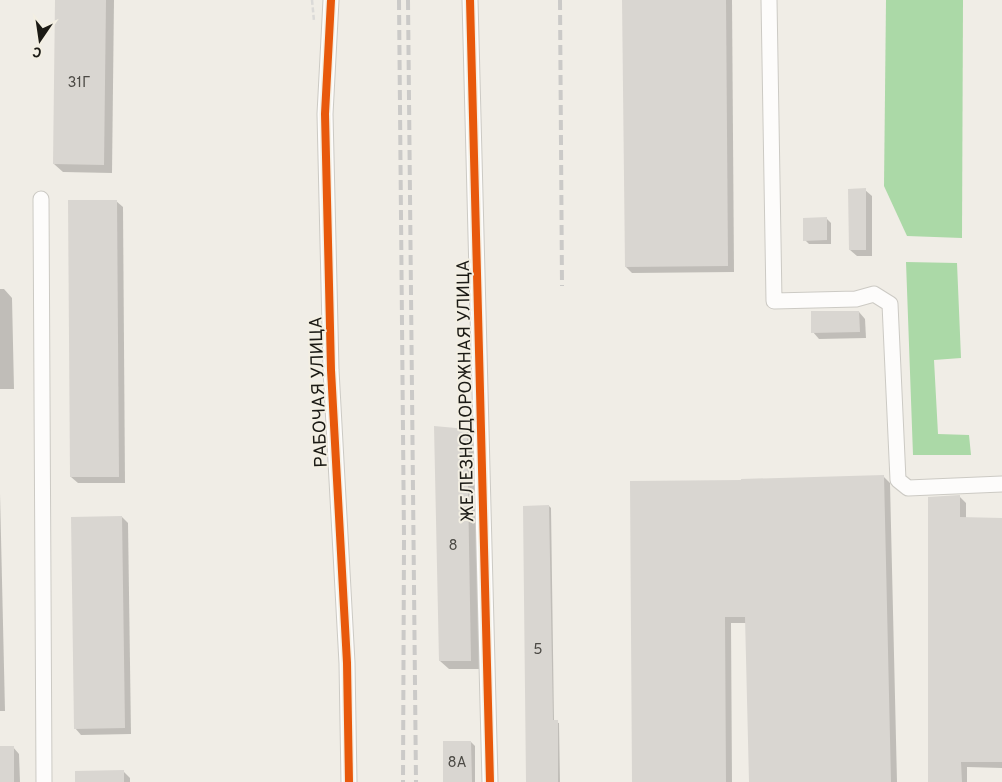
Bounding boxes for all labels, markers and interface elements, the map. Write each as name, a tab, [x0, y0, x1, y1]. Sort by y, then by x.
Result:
north arrow	[15, 15, 65, 65]
text: С	[31, 42, 44, 60]
house number: 31Г	[67, 74, 91, 93]
street label: ЖЕЛЕЗНОДОРОЖНАЯ УЛИЦА	[453, 259, 480, 523]
street label: РАБОЧАЯ УЛИЦА	[305, 316, 334, 468]
house number: 8	[448, 537, 458, 556]
house number: 5	[533, 641, 543, 660]
house number: 8А	[447, 754, 467, 773]

